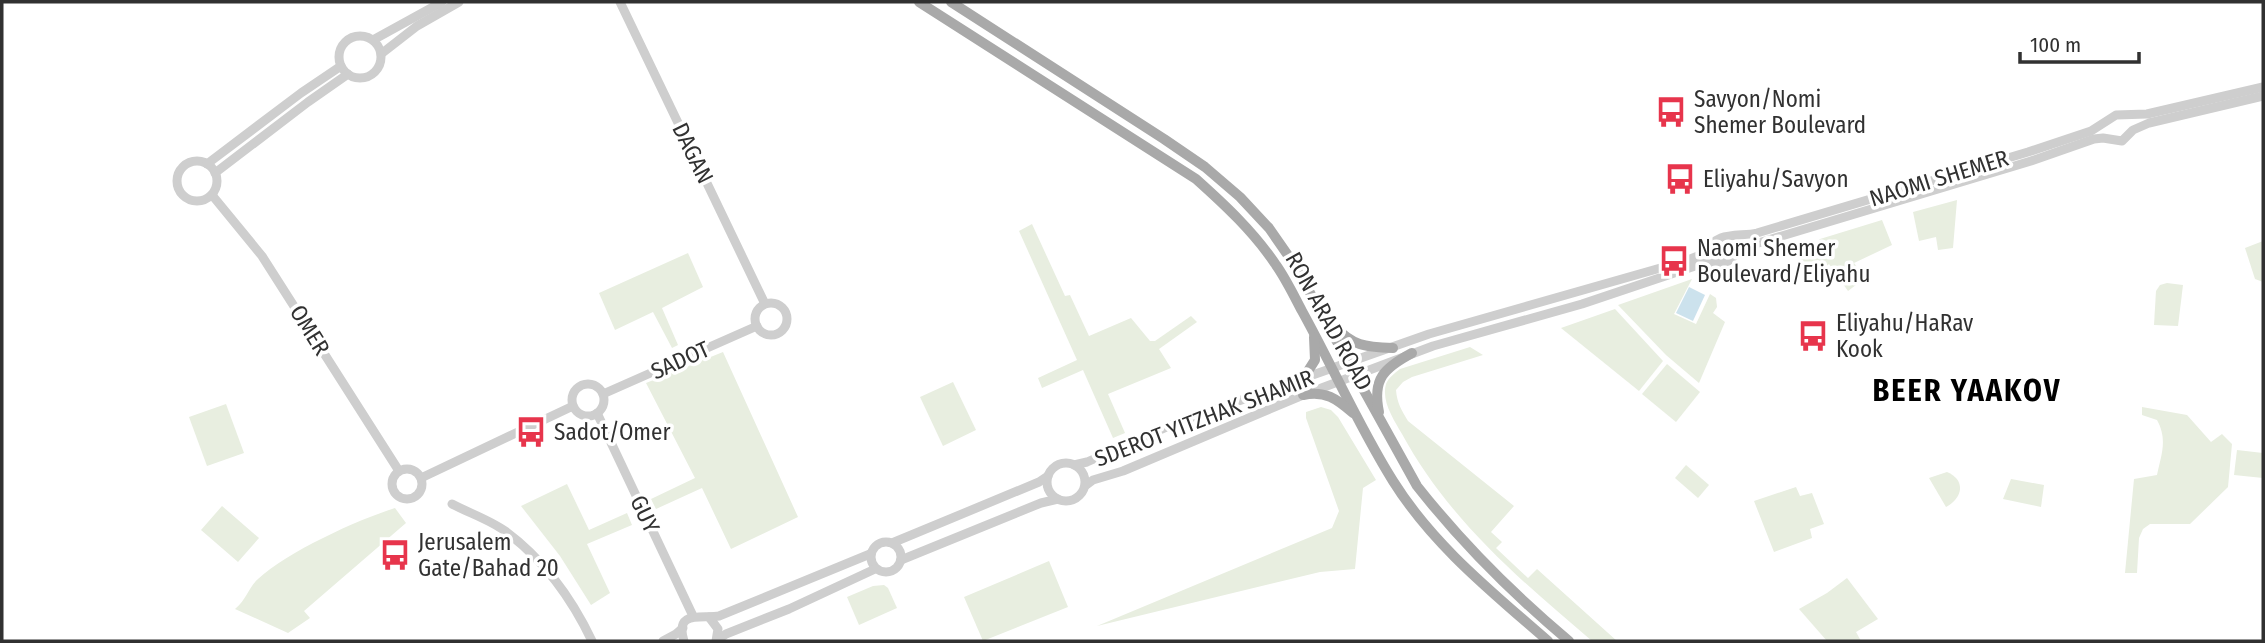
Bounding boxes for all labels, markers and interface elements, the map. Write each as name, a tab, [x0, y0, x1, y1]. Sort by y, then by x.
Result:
scale bar	[2020, 21, 2139, 65]
text: 100 m	[2030, 32, 2081, 58]
place label: Savyon/Nomi Shemer Boulevard	[1694, 85, 1866, 139]
bus stop icon: Savyon/Nomi Shemer Boulevard	[1654, 95, 1688, 129]
street label: DAGAN	[666, 118, 720, 188]
street label: NAOMI SHEMER	[1866, 143, 2012, 212]
bus stop icon: Eliyahu/Savyon	[1663, 162, 1697, 196]
place label: Eliyahu/Savyon	[1703, 165, 1849, 193]
place label: Naomi Shemer Boulevard/Eliyahu	[1697, 234, 1870, 288]
bus stop icon: Naomi Shemer Boulevard/Eliyahu	[1657, 244, 1691, 278]
street label: RON ARAD ROAD	[1280, 247, 1378, 395]
street label: OMER	[284, 300, 336, 361]
place label: Eliyahu/HaRav Kook	[1836, 309, 1974, 363]
bus stop icon: Eliyahu/HaRav Kook	[1796, 319, 1830, 353]
street label: SADOT	[646, 335, 714, 385]
street label: SDEROT YITZHAK SHAMIR	[1091, 363, 1318, 473]
district label: BEER YAAKOV	[1873, 373, 2061, 409]
bus stop icon: Sadot/Omer	[514, 415, 548, 449]
place label: Sadot/Omer	[554, 418, 670, 446]
street label: GUY	[624, 491, 666, 538]
place label: Jerusalem Gate/Bahad 20	[418, 528, 559, 582]
bus stop icon: Jerusalem Gate/Bahad 20	[378, 538, 412, 572]

